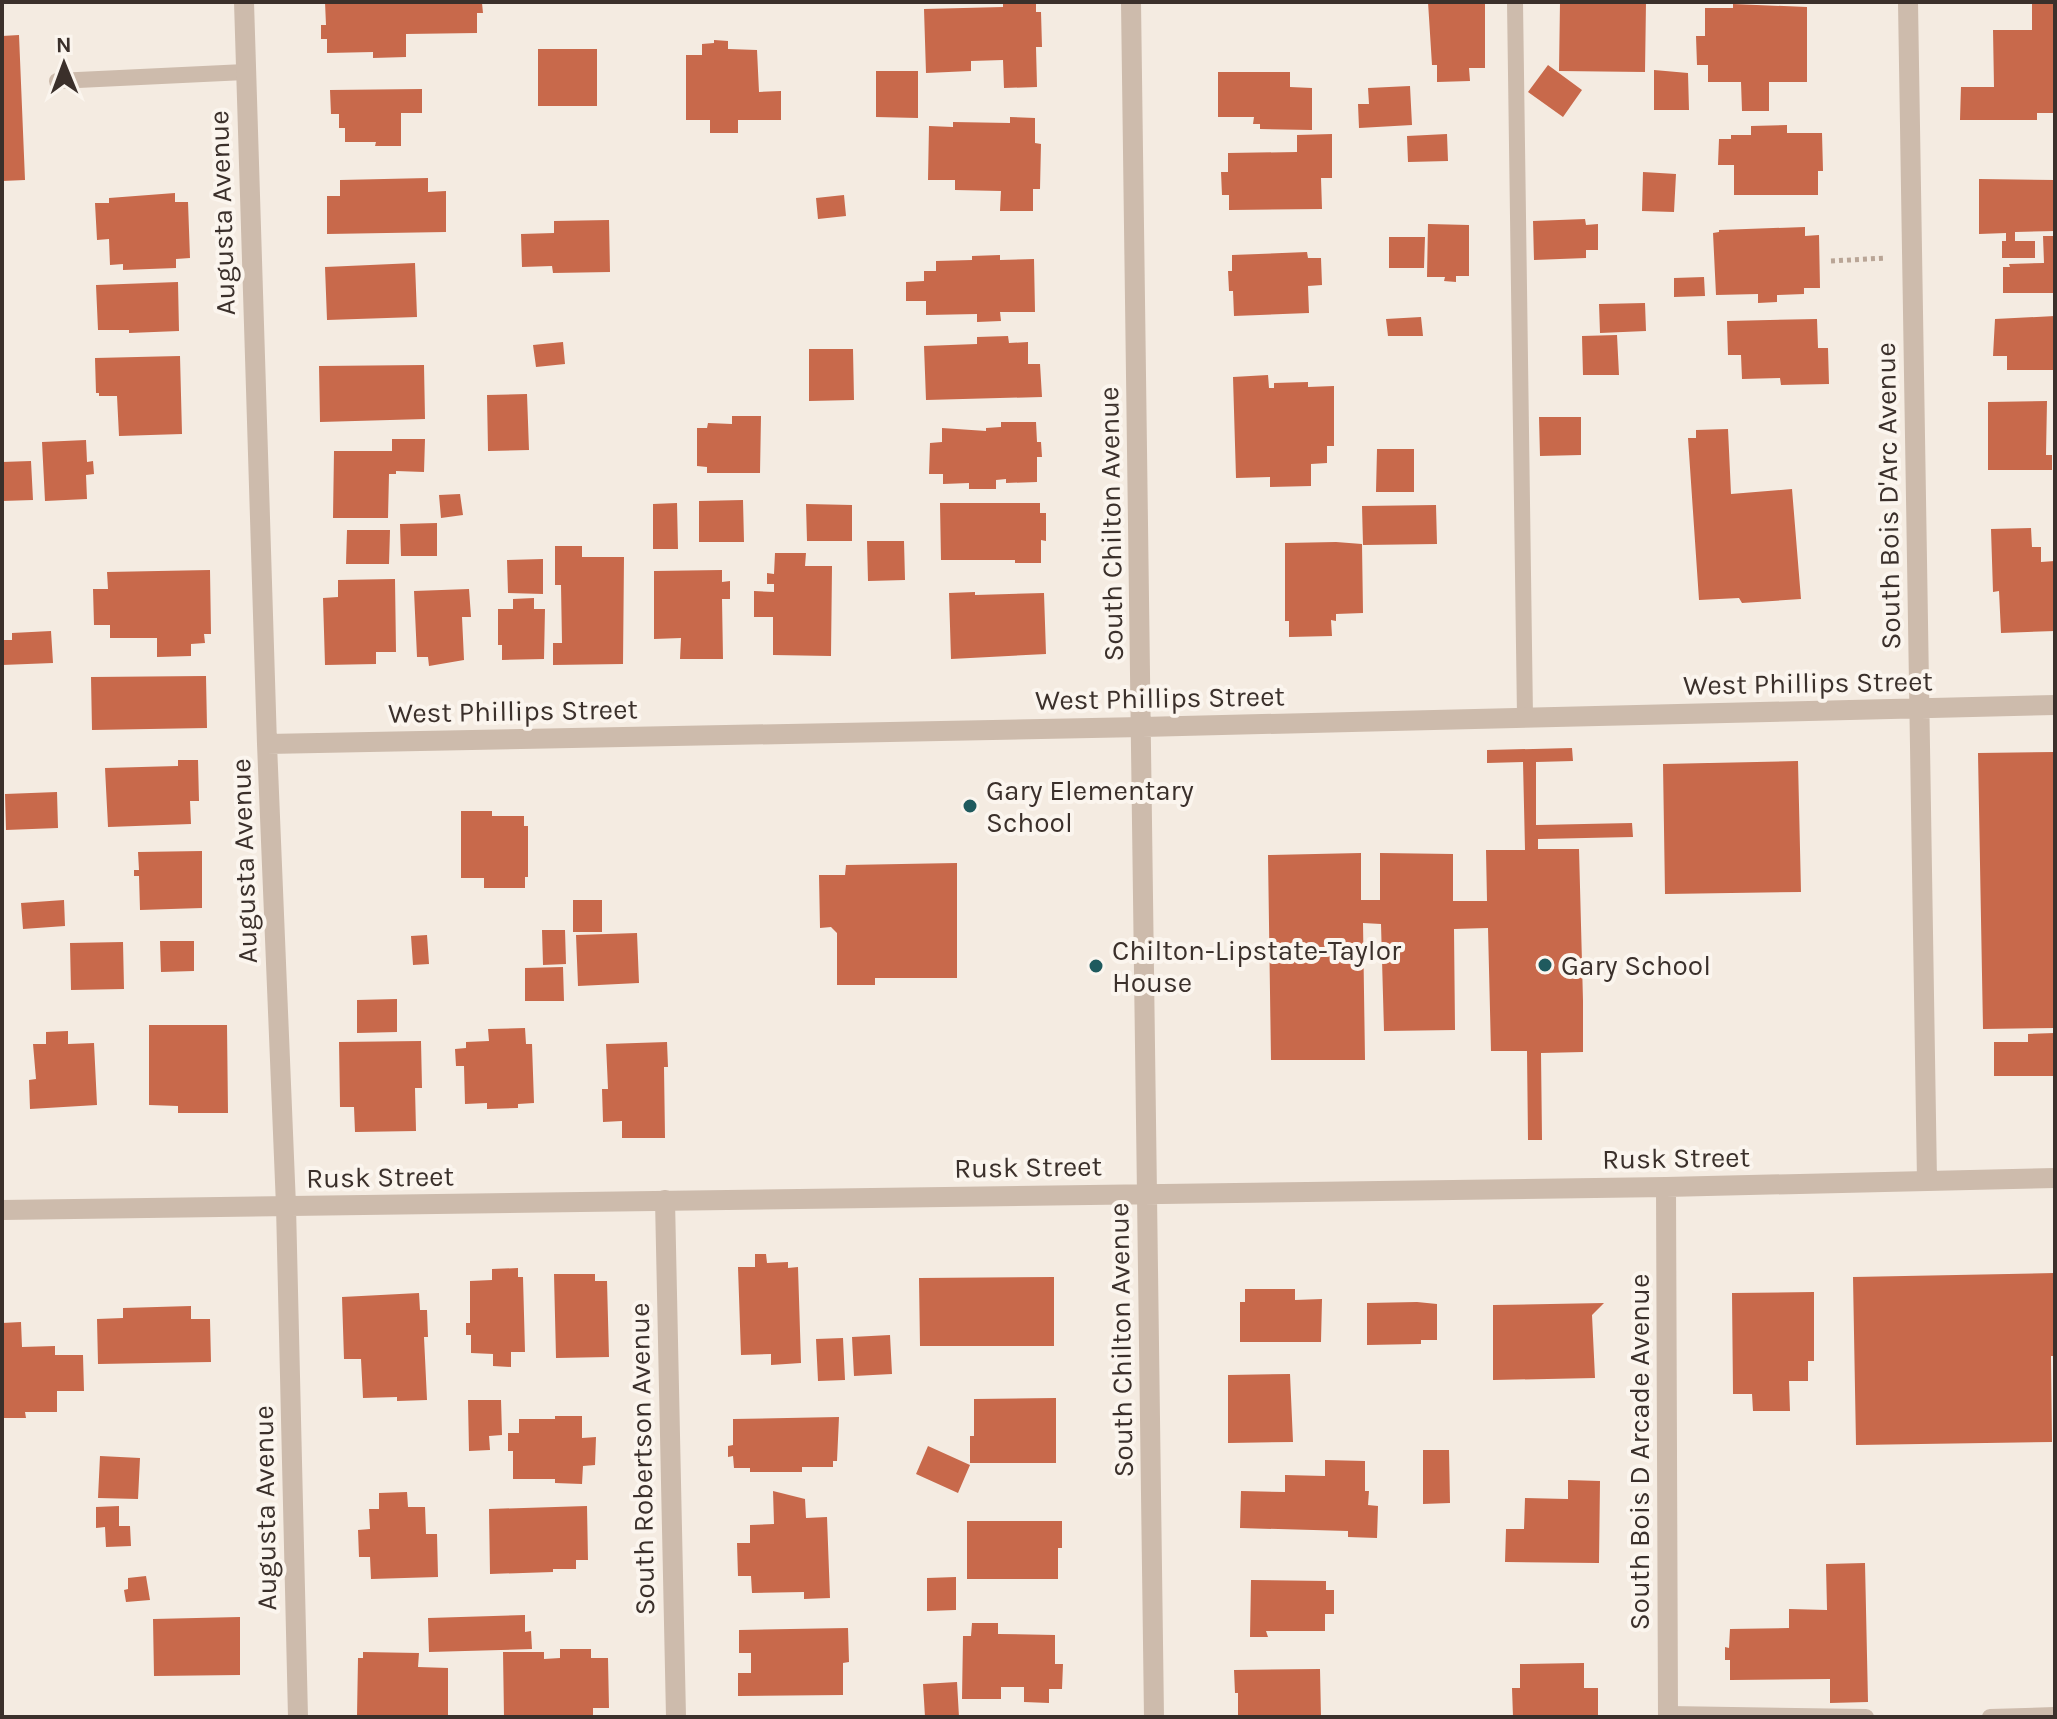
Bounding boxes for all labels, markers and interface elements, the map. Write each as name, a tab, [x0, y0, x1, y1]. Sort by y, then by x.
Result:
north arrow	[24, 24, 104, 104]
text: N	[56, 32, 72, 58]
street label: Augusta Avenue	[202, 110, 242, 316]
street label: South Bois D'Arc Avenue	[1869, 342, 1907, 650]
street label: South Chilton Avenue	[1092, 386, 1130, 662]
street label: West Phillips Street	[1683, 664, 1933, 702]
street label: West Phillips Street	[1035, 679, 1285, 717]
street label: West Phillips Street	[388, 692, 638, 730]
street label: Augusta Avenue	[224, 758, 264, 964]
place label: Gary Elementary School	[986, 774, 1194, 839]
marker: Gary Elementary School	[961, 797, 979, 815]
place label: Chilton-Lipstate-Taylor House	[1112, 934, 1402, 999]
place label: Gary School	[1561, 949, 1711, 982]
marker: Gary School	[1536, 956, 1554, 974]
marker: Chilton-Lipstate-Taylor House	[1087, 957, 1105, 975]
street label: Rusk Street	[1602, 1140, 1750, 1176]
street label: Rusk Street	[954, 1149, 1102, 1185]
street label: Rusk Street	[306, 1159, 454, 1195]
street label: South Chilton Avenue	[1102, 1202, 1140, 1478]
street label: South Bois D Arcade Avenue	[1623, 1274, 1656, 1630]
street label: South Robertson Avenue	[623, 1302, 661, 1616]
street label: Augusta Avenue	[247, 1405, 283, 1611]

